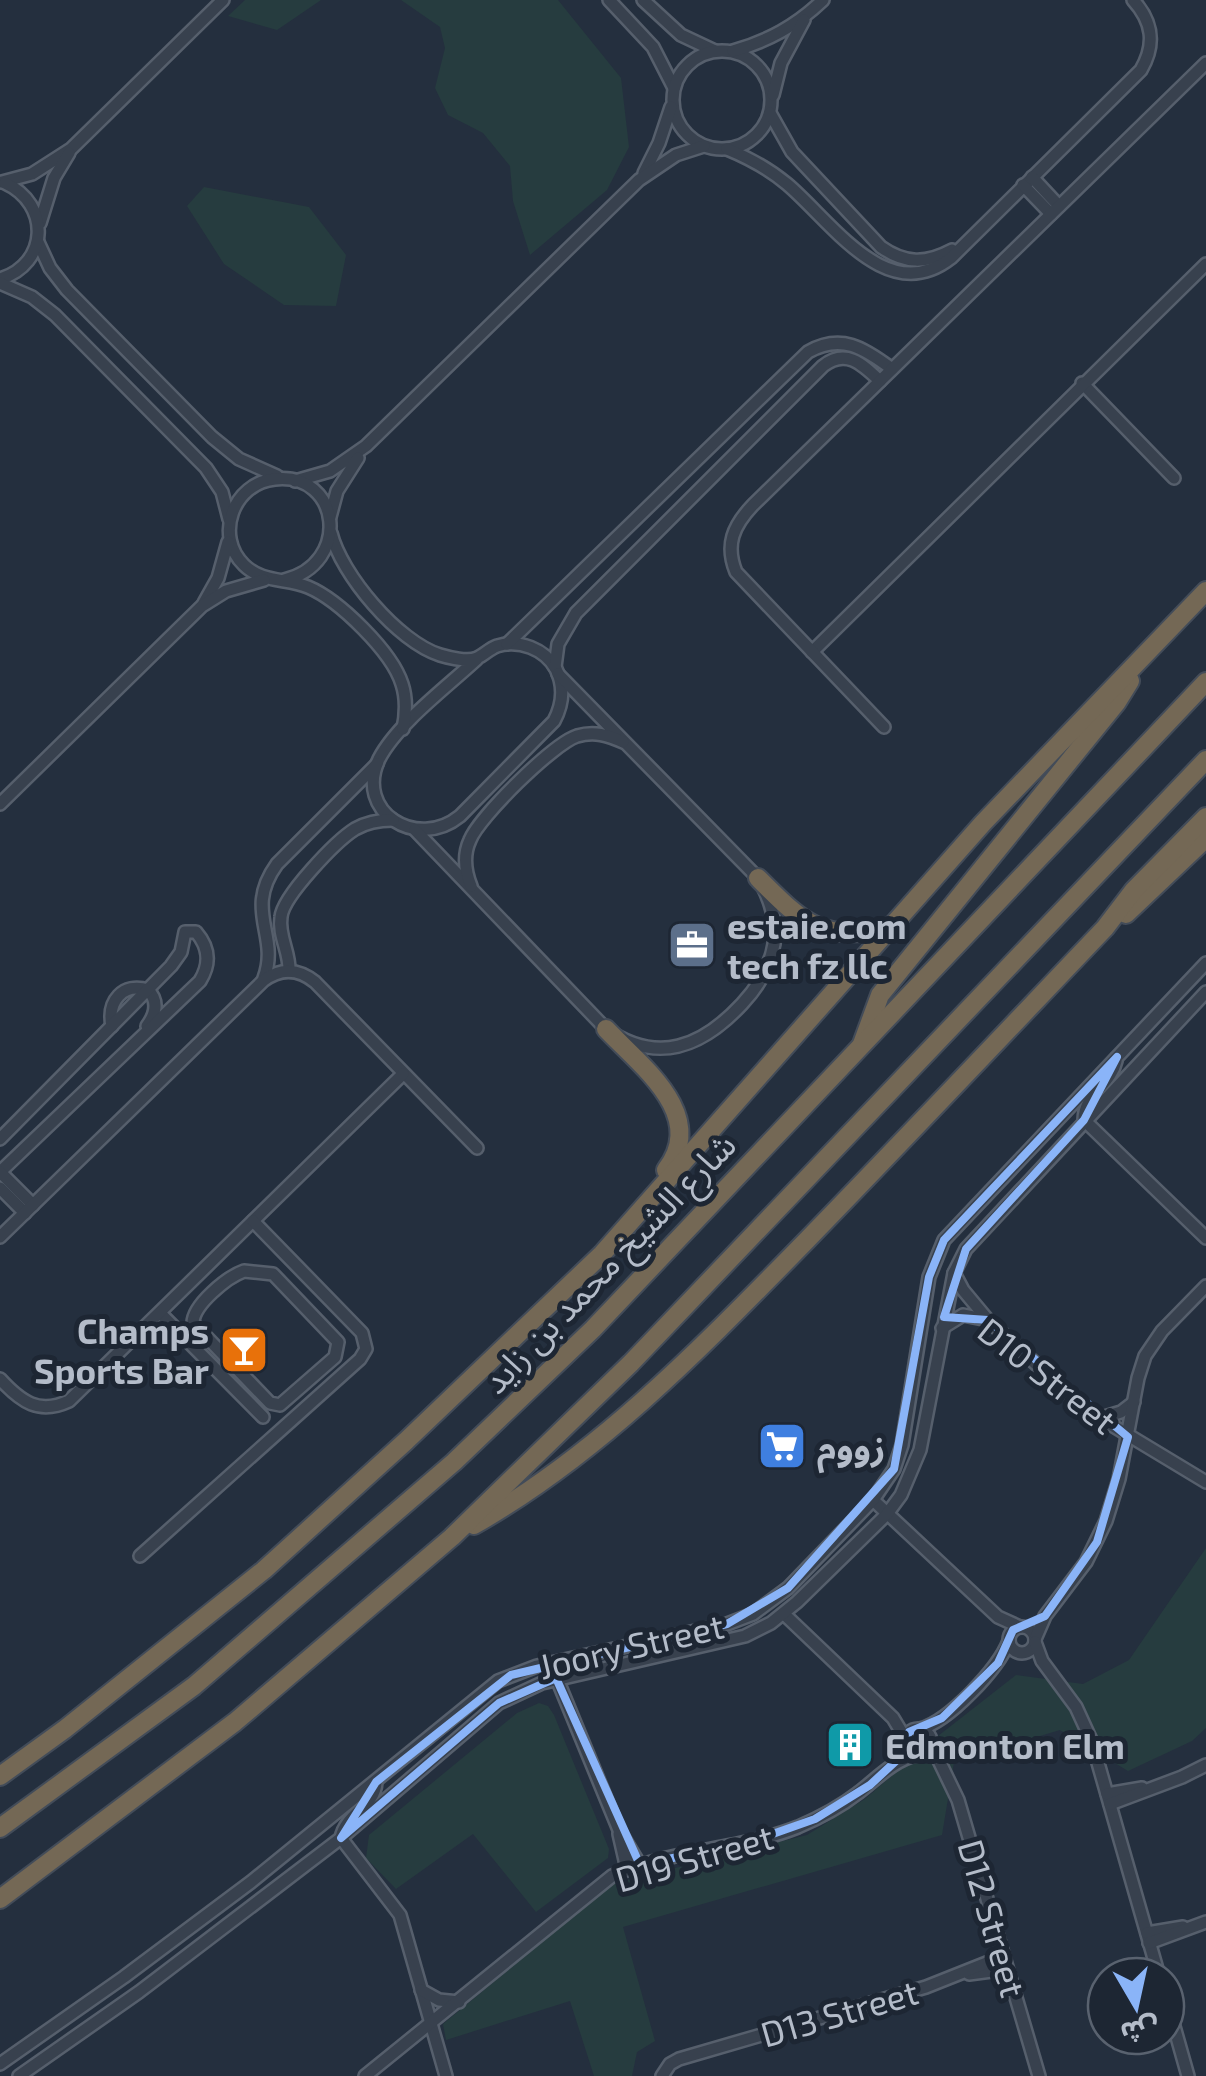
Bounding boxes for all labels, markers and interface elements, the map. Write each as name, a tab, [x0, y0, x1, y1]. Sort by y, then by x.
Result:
place label: estaie.com tech fz llc	[727, 904, 907, 986]
office icon: estaie.com tech fz llc	[666, 919, 718, 971]
street label: شارع الشيخ محمد بن زايد	[473, 1123, 748, 1406]
street label: D10 Street	[971, 1308, 1125, 1442]
place label: Champs Sports Bar	[34, 1309, 209, 1391]
bar icon: Champs Sports Bar	[218, 1324, 270, 1376]
supermarket icon: زووم	[756, 1420, 808, 1472]
place label: زووم	[817, 1425, 885, 1474]
street label: Joory Street	[534, 1603, 728, 1687]
building icon: Edmonton Elm	[824, 1719, 876, 1771]
place label: Edmonton Elm	[885, 1724, 1125, 1766]
street label: D19 Street	[610, 1814, 778, 1900]
street label: D12 Street	[950, 1834, 1036, 2002]
north arrow	[1086, 1956, 1186, 2056]
street label: D13 Street	[755, 1970, 923, 2054]
text: ش	[1118, 2012, 1162, 2051]

